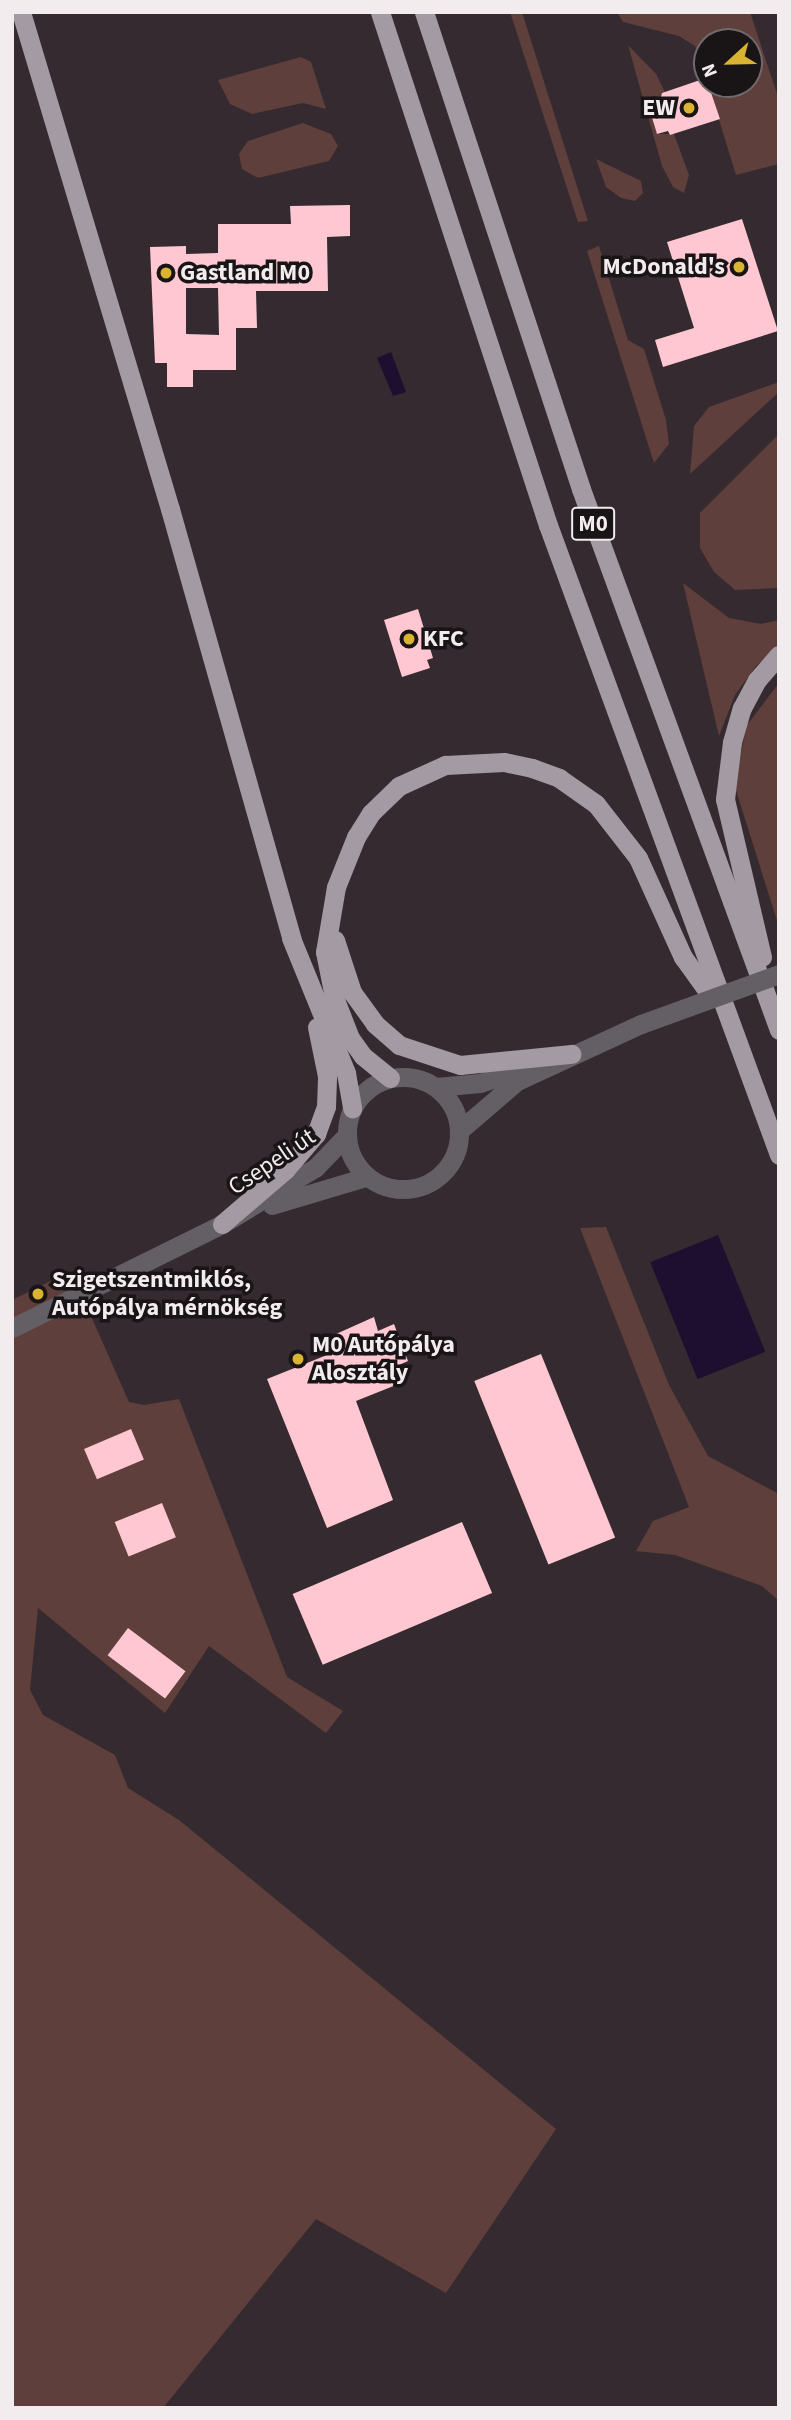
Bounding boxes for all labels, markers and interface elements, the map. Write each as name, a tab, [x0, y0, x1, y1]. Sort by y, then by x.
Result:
north arrow	[693, 28, 763, 98]
text: N	[695, 59, 725, 81]
place label: EW	[642, 94, 675, 122]
marker: EW	[681, 100, 697, 116]
place label: McDonald's	[603, 253, 725, 281]
place label: Gastland M0	[180, 259, 310, 287]
marker: McDonald's	[731, 259, 747, 275]
marker: Gastland M0	[158, 265, 174, 281]
road number: M0	[570, 504, 616, 544]
place label: KFC	[423, 625, 464, 653]
marker: KFC	[401, 631, 417, 647]
street label: Csepeli út	[223, 1122, 321, 1202]
place label: Szigetszentmiklós, Autópálya mérnökség	[52, 1266, 282, 1322]
marker: Szigetszentmiklós, Autópálya mérnökség	[30, 1286, 46, 1302]
place label: M0 Autópálya Alosztály	[312, 1331, 455, 1387]
marker: M0 Autópálya Alosztály	[290, 1351, 306, 1367]

